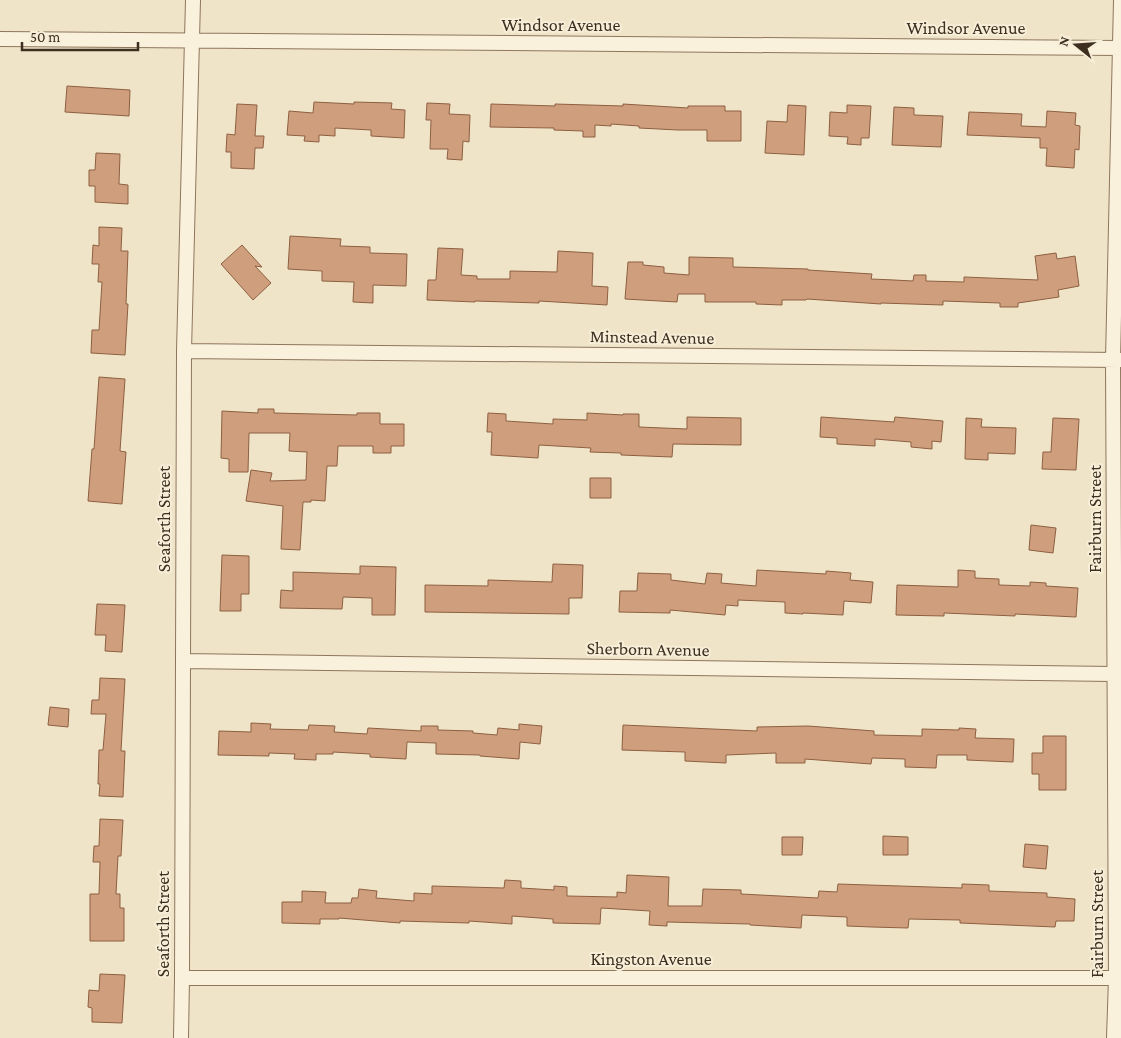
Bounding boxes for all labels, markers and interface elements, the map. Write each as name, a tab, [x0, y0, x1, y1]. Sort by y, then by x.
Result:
street label: Windsor Avenue	[502, 15, 621, 35]
street label: Windsor Avenue	[907, 18, 1026, 38]
scale bar	[22, 20, 139, 52]
north arrow	[1051, 20, 1101, 70]
text: 50 m	[30, 29, 60, 45]
text: N	[1055, 34, 1073, 48]
street label: Minstead Avenue	[590, 326, 714, 348]
street label: Fairburn Street	[1085, 464, 1105, 573]
street label: Seaforth Street	[154, 465, 174, 572]
street label: Sherborn Avenue	[586, 638, 710, 660]
street label: Fairburn Street	[1087, 869, 1107, 978]
street label: Seaforth Street	[153, 870, 173, 977]
street label: Kingston Avenue	[590, 949, 712, 969]

